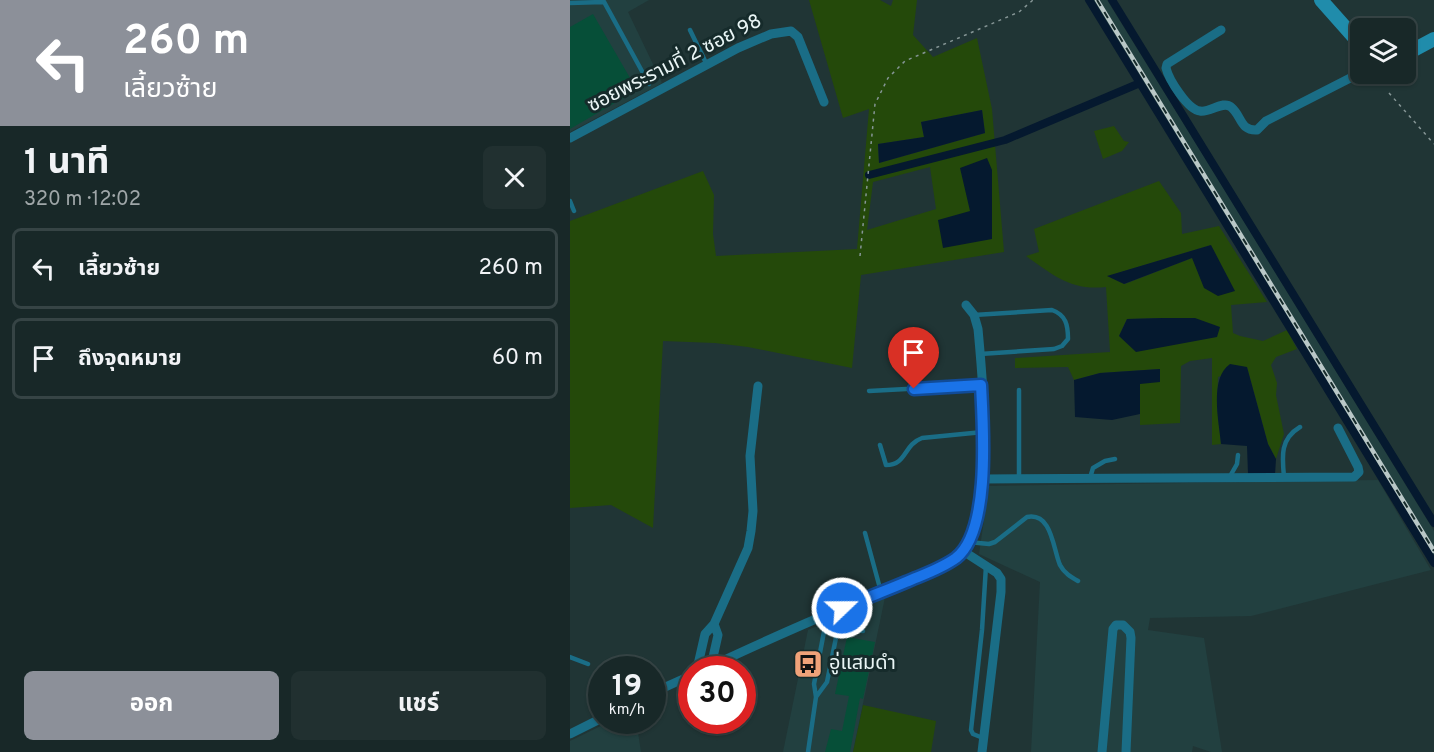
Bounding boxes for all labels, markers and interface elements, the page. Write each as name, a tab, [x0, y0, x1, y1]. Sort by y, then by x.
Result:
street label: ซอยพระรามที่ 2 ซอย 98	[582, 6, 767, 119]
text: 260 m	[123, 16, 249, 69]
map controls	[1350, 18, 1416, 84]
button: layers	[1350, 18, 1416, 84]
icon: left	[24, 24, 102, 102]
text: เลี้ยวซ้าย	[123, 73, 217, 107]
text: 1 นาที	[24, 141, 110, 187]
button: close	[483, 146, 546, 209]
text: 320 m · 12:02	[24, 187, 141, 213]
icon: left	[27, 252, 60, 285]
text: 260 m	[478, 255, 543, 282]
text: เลี้ยวซ้าย	[78, 256, 160, 283]
pin	[888, 327, 939, 389]
icon: arrive	[897, 336, 930, 369]
icon: arrive	[27, 342, 60, 375]
text: 60 m	[492, 345, 543, 372]
text: ถึงจุดหมาย	[78, 346, 182, 373]
position arrow	[810, 576, 874, 640]
bus stop icon: อู่แสมดำ	[792, 648, 824, 680]
place label: อู่แสมดำ	[829, 651, 896, 677]
speed limit sign: 30	[678, 656, 756, 734]
text: 19	[612, 669, 642, 706]
button: ออก	[24, 671, 279, 740]
button: แชร์	[291, 671, 546, 740]
text: km/h	[609, 701, 645, 720]

